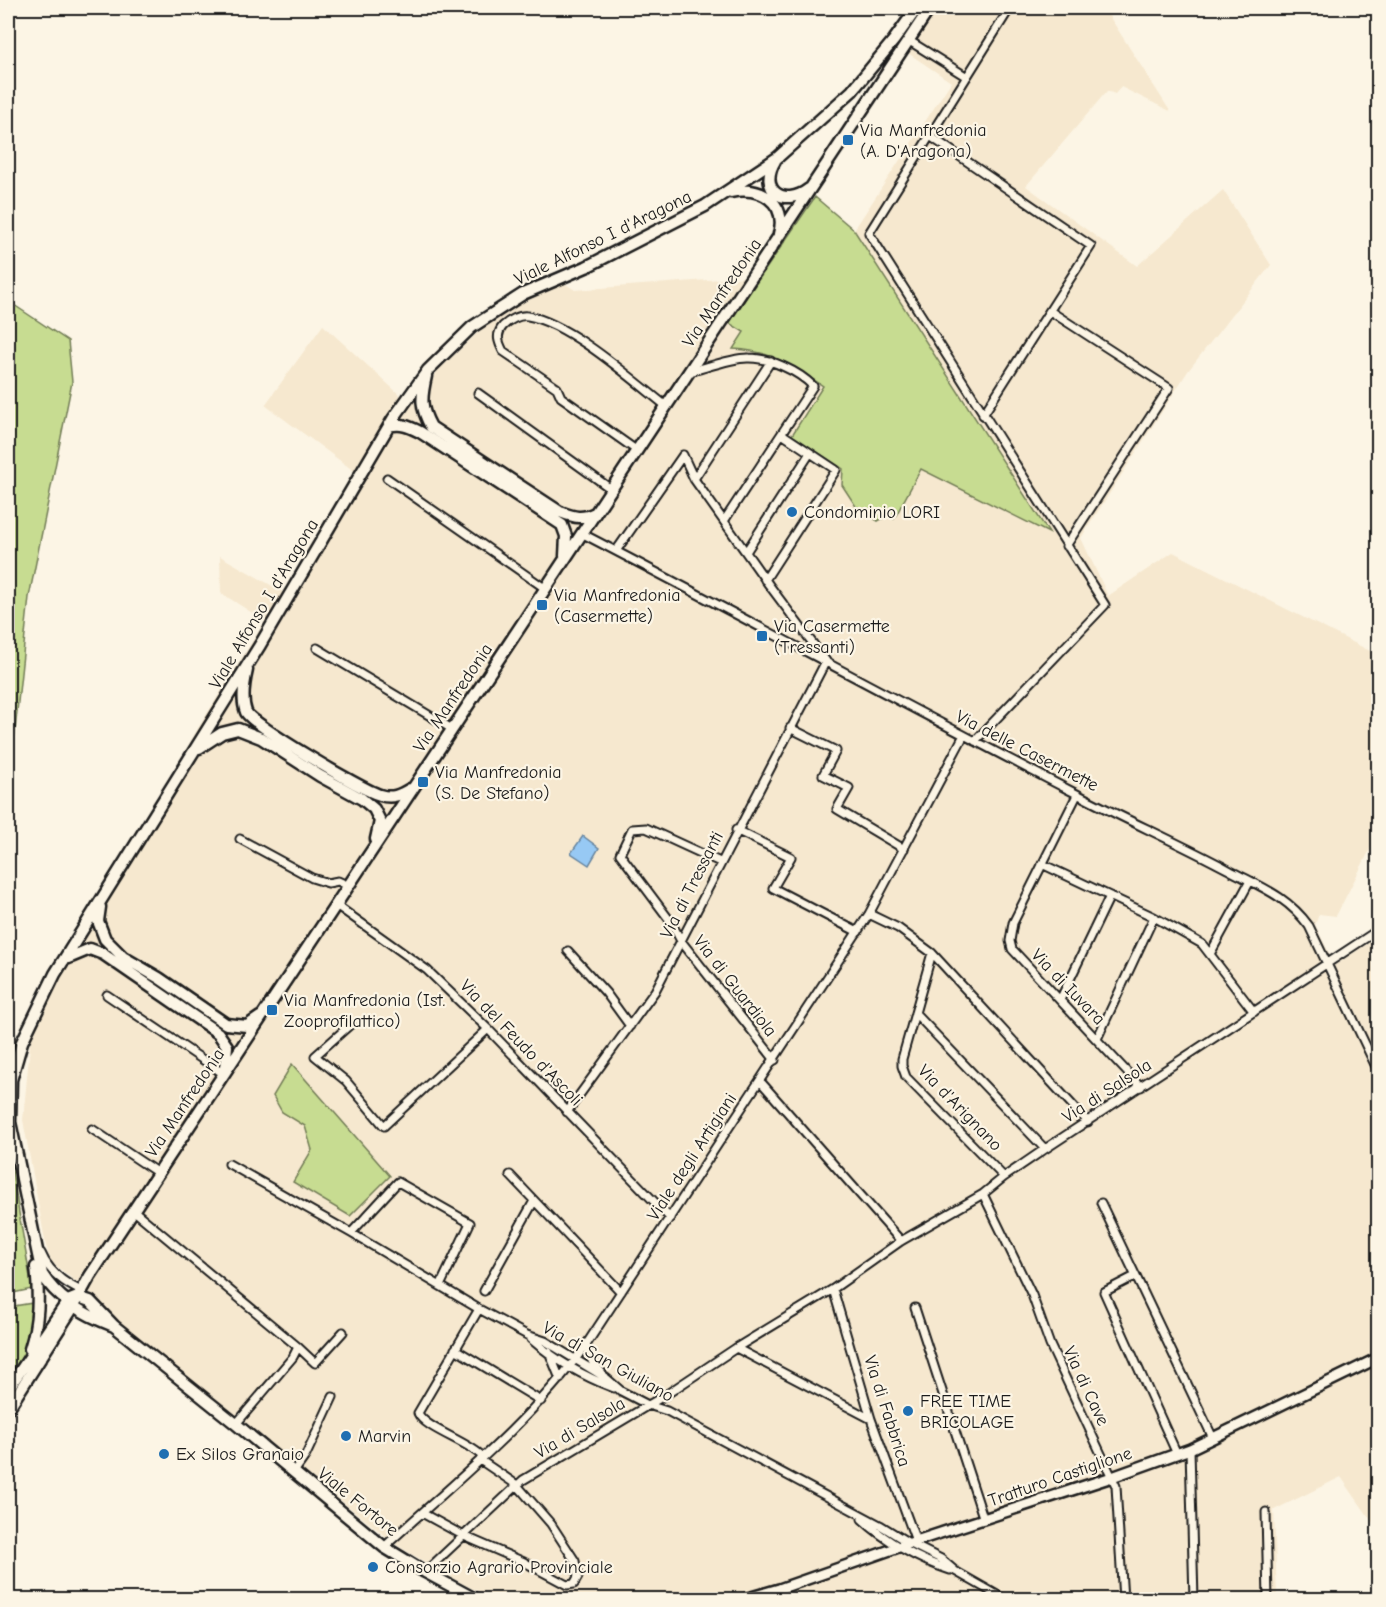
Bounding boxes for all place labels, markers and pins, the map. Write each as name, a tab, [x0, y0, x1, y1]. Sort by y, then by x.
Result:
place label: Via Manfredonia (A. D'Aragona)	[860, 120, 987, 162]
marker: Via Manfredonia (A. D'Aragona)	[841, 133, 855, 147]
place label: Condominio LORI	[804, 502, 940, 523]
marker: Condominio LORI	[785, 505, 799, 519]
place label: Via Manfredonia (Casermette)	[554, 585, 681, 627]
marker: Via Manfredonia (Casermette)	[535, 598, 549, 612]
place label: Via Casermette (Tressanti)	[774, 616, 890, 658]
marker: Via Casermette (Tressanti)	[755, 629, 769, 643]
place label: Via Manfredonia (S. De Stefano)	[435, 762, 562, 804]
marker: Via Manfredonia (S. De Stefano)	[416, 775, 430, 789]
place label: Via Manfredonia (Ist. Zooprofilattico)	[284, 990, 446, 1032]
marker: Via Manfredonia (Ist. Zooprofilattico)	[265, 1003, 279, 1017]
place label: FREE TIME BRICOLAGE	[920, 1391, 1014, 1433]
marker: FREE TIME BRICOLAGE	[901, 1404, 915, 1418]
place label: Marvin	[358, 1426, 411, 1447]
marker: Marvin	[339, 1429, 353, 1443]
place label: Ex Silos Granaio	[176, 1444, 304, 1465]
marker: Ex Silos Granaio	[157, 1447, 171, 1461]
place label: Consorzio Agrario Provinciale	[385, 1557, 613, 1578]
marker: Consorzio Agrario Provinciale	[366, 1560, 380, 1574]

